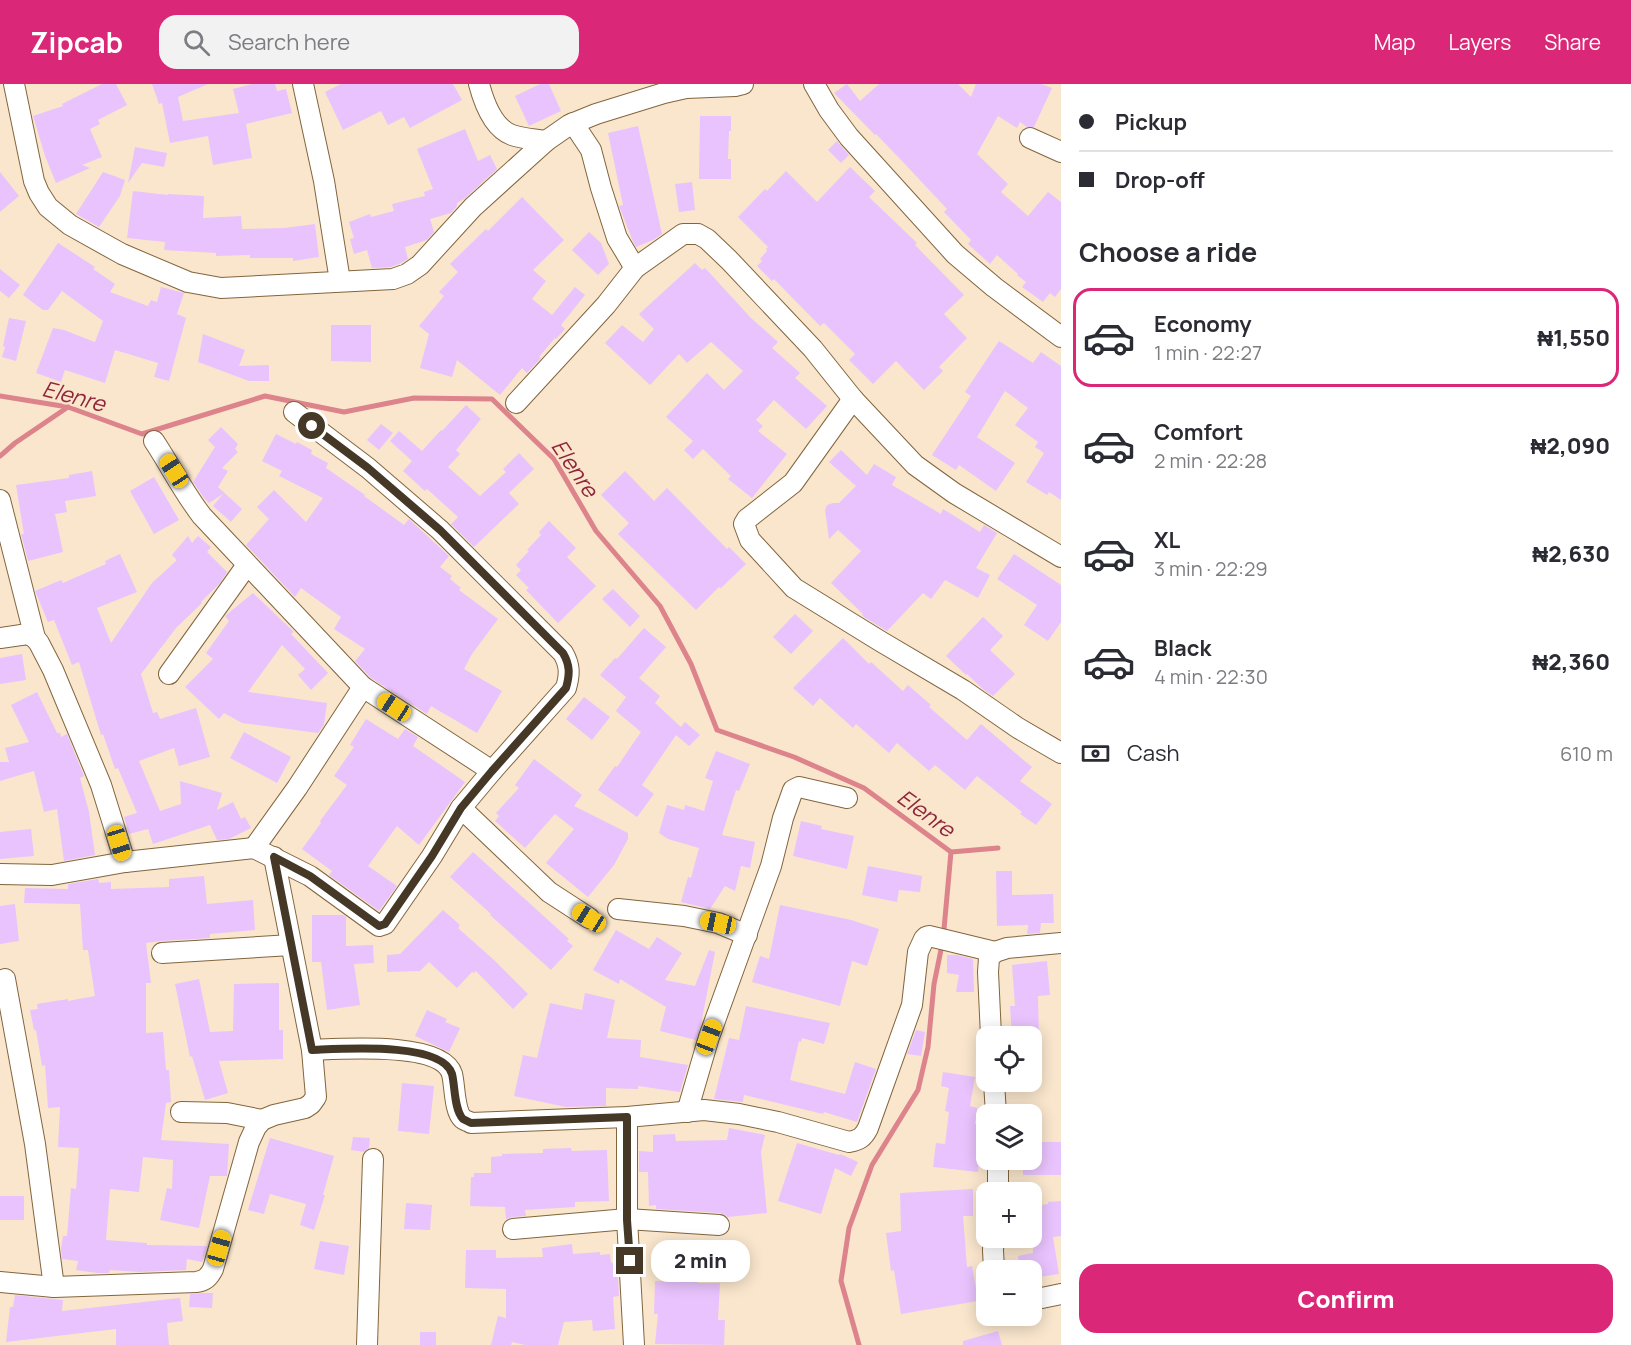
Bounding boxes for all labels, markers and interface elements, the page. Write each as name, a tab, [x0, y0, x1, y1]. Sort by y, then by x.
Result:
search box	[159, 15, 579, 69]
text: Zipcab	[30, 23, 123, 61]
icon: search	[180, 26, 213, 59]
text: Search here	[228, 27, 350, 57]
text: Map	[1374, 28, 1415, 56]
text: Layers	[1448, 28, 1511, 56]
text: Share	[1544, 28, 1601, 56]
text: Pickup	[1115, 107, 1187, 137]
text: Drop-off	[1115, 165, 1205, 195]
text: Choose a ride	[1079, 233, 1257, 270]
text: Economy	[1154, 309, 1252, 339]
icon: car	[1082, 311, 1136, 365]
text: ₦1,550	[1537, 323, 1610, 353]
text: 1 min · 22:27	[1154, 339, 1262, 366]
water label: Elenre	[39, 373, 110, 419]
route start	[298, 412, 325, 439]
text: Comfort	[1154, 417, 1243, 447]
icon: car	[1082, 419, 1136, 473]
text: ₦2,090	[1531, 431, 1610, 461]
water label: Elenre	[545, 433, 606, 504]
text: 2 min · 22:28	[1154, 447, 1267, 474]
car	[157, 451, 191, 491]
text: XL	[1154, 525, 1180, 555]
icon: car	[1082, 527, 1136, 581]
text: ₦2,630	[1532, 539, 1610, 569]
text: 3 min · 22:29	[1154, 555, 1268, 582]
text: Black	[1154, 633, 1211, 663]
icon: car	[1082, 635, 1136, 689]
text: ₦2,360	[1532, 647, 1610, 677]
text: 4 min · 22:30	[1154, 663, 1268, 690]
car	[374, 690, 414, 724]
icon: cash	[1079, 737, 1112, 770]
text: Cash	[1127, 738, 1180, 768]
text: 610 m	[1560, 740, 1613, 767]
water label: Elenre	[891, 782, 962, 845]
car	[105, 823, 133, 863]
car	[569, 901, 609, 935]
car	[699, 910, 737, 936]
car	[694, 1017, 724, 1057]
map controls	[976, 1026, 1042, 1326]
button: locate	[976, 1026, 1042, 1092]
button: layers	[976, 1104, 1042, 1170]
button: +	[976, 1182, 1042, 1248]
car	[205, 1228, 233, 1268]
callout: 2 min	[651, 1240, 750, 1282]
route end	[616, 1247, 643, 1274]
text: 2 min	[674, 1247, 727, 1274]
button: −	[976, 1260, 1042, 1326]
button: Confirm	[1079, 1264, 1613, 1333]

